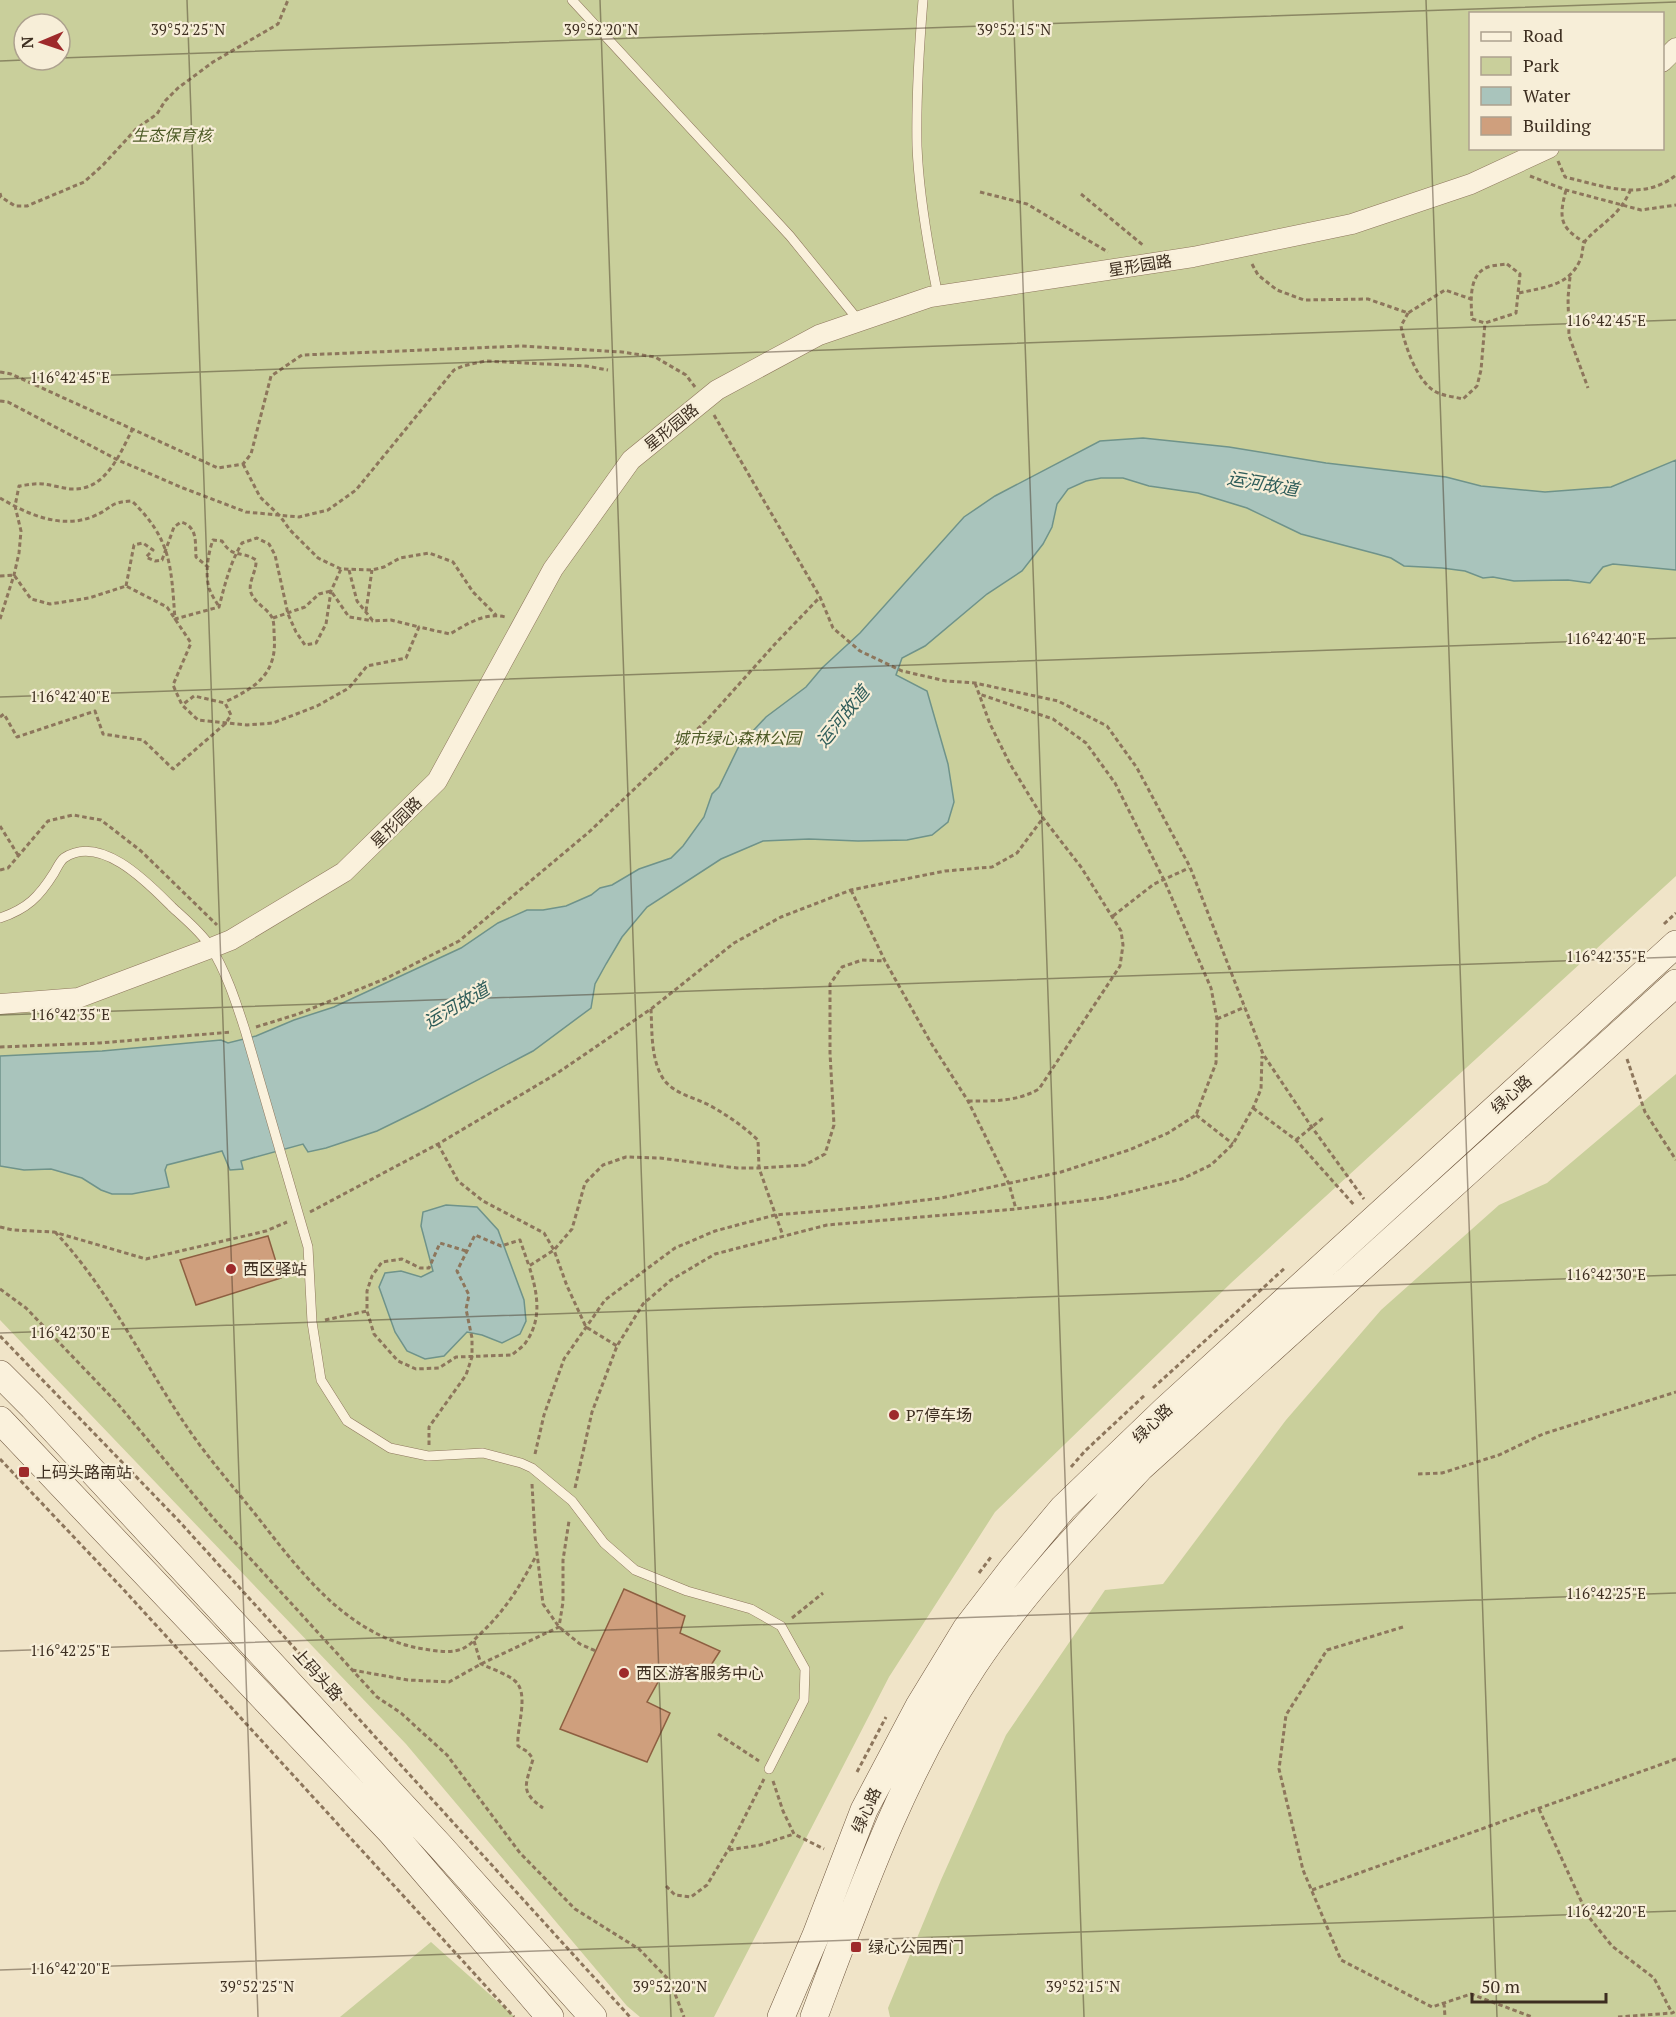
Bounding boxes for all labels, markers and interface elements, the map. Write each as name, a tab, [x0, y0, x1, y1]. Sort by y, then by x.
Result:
north arrow	[12, 12, 72, 72]
legend	[1469, 12, 1664, 150]
text: 39°52'25"N	[151, 19, 225, 39]
text: 39°52'20"N	[564, 19, 638, 39]
text: 39°52'15"N	[977, 19, 1051, 39]
text: Road	[1523, 23, 1563, 47]
text: N	[16, 36, 38, 49]
text: Park	[1523, 53, 1560, 77]
text: Water	[1523, 83, 1570, 107]
text: Building	[1523, 113, 1591, 137]
park label: 生态保育核	[132, 124, 215, 146]
street label: 星形园路	[1107, 249, 1173, 281]
text: 116°42'45"E	[1566, 310, 1646, 330]
text: 116°42'45"E	[30, 367, 110, 387]
street label: 星形园路	[639, 398, 703, 456]
water label: 运河故道	[1225, 465, 1303, 502]
text: 116°42'40"E	[1566, 628, 1646, 648]
water label: 运河故道	[810, 678, 876, 752]
text: 116°42'40"E	[30, 686, 110, 706]
park label: 城市绿心森林公园	[673, 727, 803, 749]
street label: 星形园路	[366, 792, 426, 852]
text: 116°42'35"E	[1566, 946, 1646, 966]
water label: 运河故道	[419, 975, 496, 1033]
text: 116°42'35"E	[30, 1004, 110, 1024]
street label: 绿心路	[1486, 1070, 1536, 1118]
place label: 西区驿站	[243, 1258, 307, 1280]
marker: 西区驿站	[224, 1262, 238, 1276]
text: 116°42'30"E	[1566, 1264, 1646, 1284]
text: 116°42'30"E	[30, 1322, 110, 1342]
street label: 绿心路	[1127, 1398, 1177, 1448]
place label: P7停车场	[906, 1404, 972, 1426]
marker: P7停车场	[887, 1408, 901, 1422]
place label: 上码头路南站	[36, 1461, 132, 1483]
marker: 上码头路南站	[17, 1465, 31, 1479]
text: 116°42'25"E	[1566, 1583, 1646, 1603]
text: 116°42'25"E	[30, 1640, 110, 1660]
street label: 上码头路	[288, 1643, 348, 1705]
place label: 西区游客服务中心	[636, 1662, 764, 1684]
marker: 西区游客服务中心	[617, 1666, 631, 1680]
street label: 绿心路	[846, 1784, 886, 1836]
text: 116°42'20"E	[1566, 1901, 1646, 1921]
place label: 绿心公园西门	[868, 1936, 964, 1958]
marker: 绿心公园西门	[849, 1940, 863, 1954]
text: 116°42'20"E	[30, 1958, 110, 1978]
scale bar	[1472, 1966, 1606, 2004]
text: 50 m	[1481, 1974, 1521, 1998]
text: 39°52'25"N	[220, 1976, 294, 1996]
text: 39°52'20"N	[633, 1976, 707, 1996]
text: 39°52'15"N	[1046, 1976, 1120, 1996]

